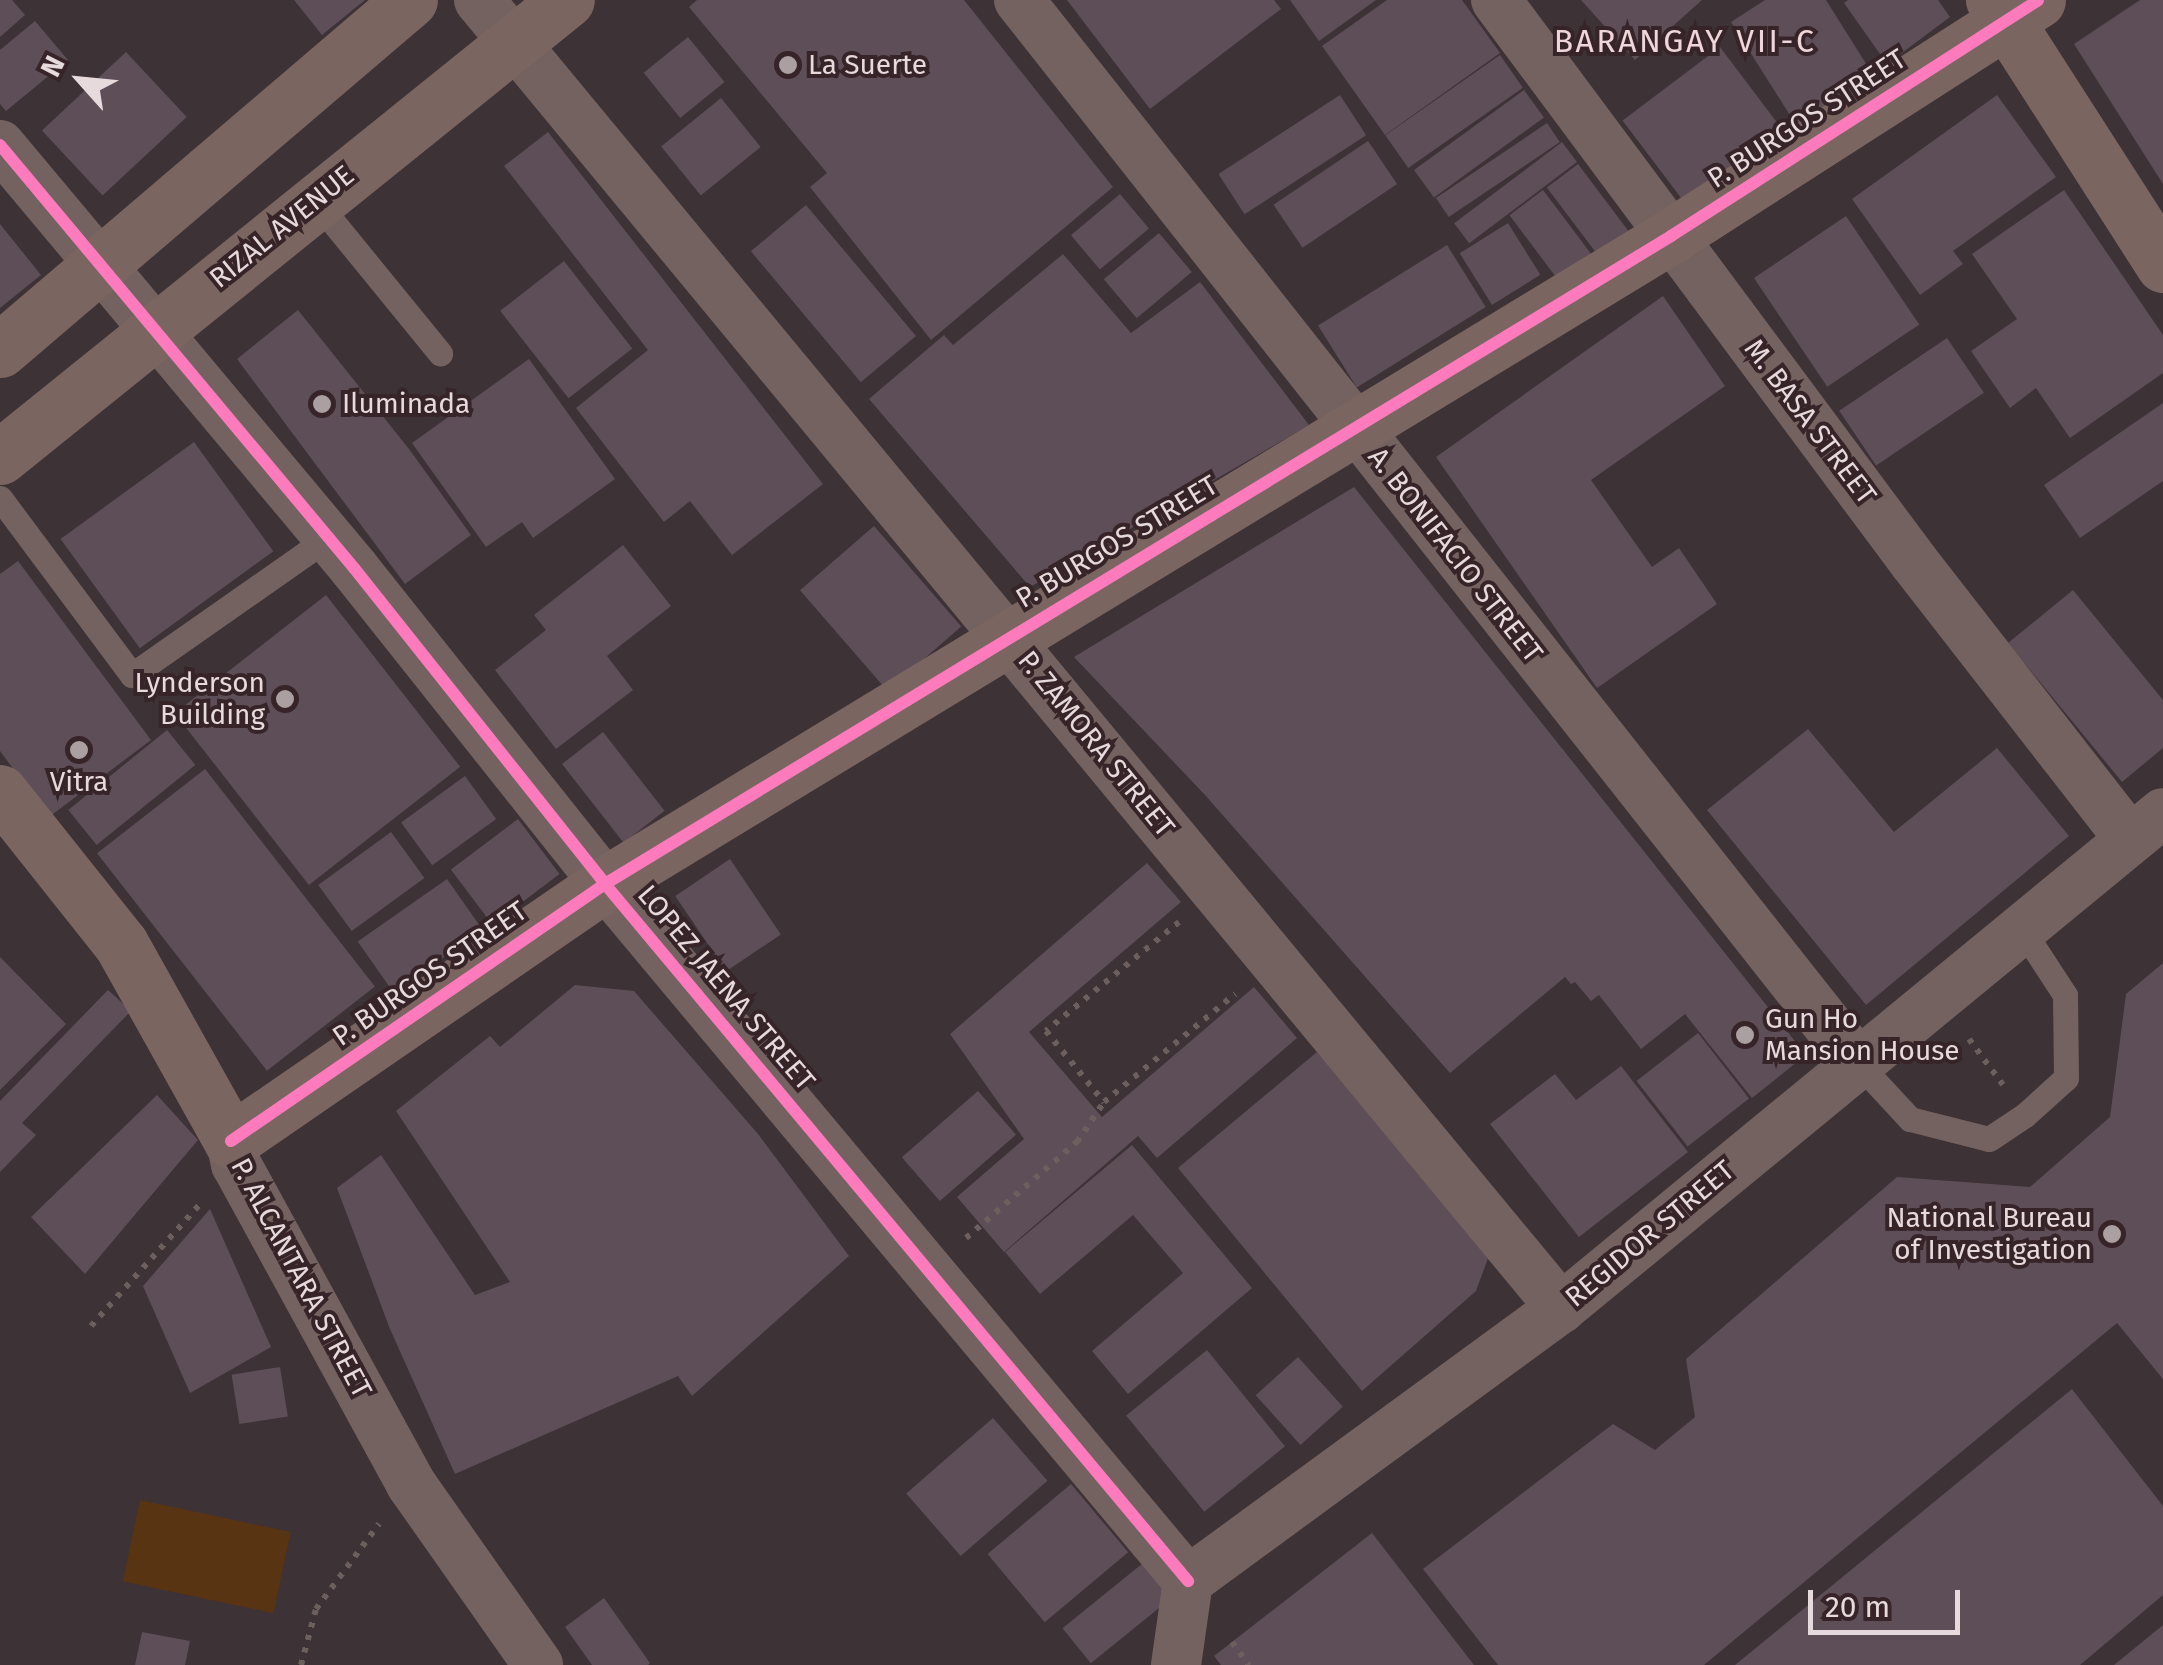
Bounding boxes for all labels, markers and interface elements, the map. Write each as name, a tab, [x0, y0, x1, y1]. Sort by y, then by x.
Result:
district label: BARANGAY VII-C	[1554, 22, 1816, 60]
north arrow	[30, 30, 130, 130]
street label: P. BURGOS STREET	[1702, 42, 1912, 196]
place label: La Suerte	[808, 48, 927, 82]
text: N	[34, 50, 72, 82]
marker: La Suerte	[777, 54, 799, 76]
street label: RIZAL AVENUE	[203, 159, 361, 295]
street label: M. BASA STREET	[1737, 333, 1883, 511]
place label: Iluminada	[342, 387, 470, 421]
marker: Iluminada	[311, 393, 333, 415]
street label: A. BONIFACIO STREET	[1361, 441, 1549, 669]
street label: P. BURGOS STREET	[1010, 468, 1224, 616]
street label: P. ZAMORA STREET	[1011, 644, 1181, 844]
place label: Lynderson Building	[135, 666, 265, 732]
marker: Lynderson Building	[274, 688, 296, 710]
marker: Vitra	[68, 739, 90, 761]
place label: Vitra	[50, 765, 108, 799]
street label: LOPEZ JAENA STREET	[630, 878, 822, 1098]
street label: P. BURGOS STREET	[326, 894, 534, 1054]
place label: Gun Ho Mansion House	[1765, 1002, 1960, 1068]
marker: Gun Ho Mansion House	[1734, 1024, 1756, 1046]
street label: P. ALCANTARA STREET	[224, 1152, 378, 1404]
street label: REGIDOR STREET	[1559, 1154, 1741, 1314]
place label: National Bureau of Investigation	[1887, 1201, 2092, 1267]
marker: National Bureau of Investigation	[2101, 1223, 2123, 1245]
scale bar	[1813, 1570, 1966, 1632]
text: 20 m	[1825, 1589, 1890, 1625]

